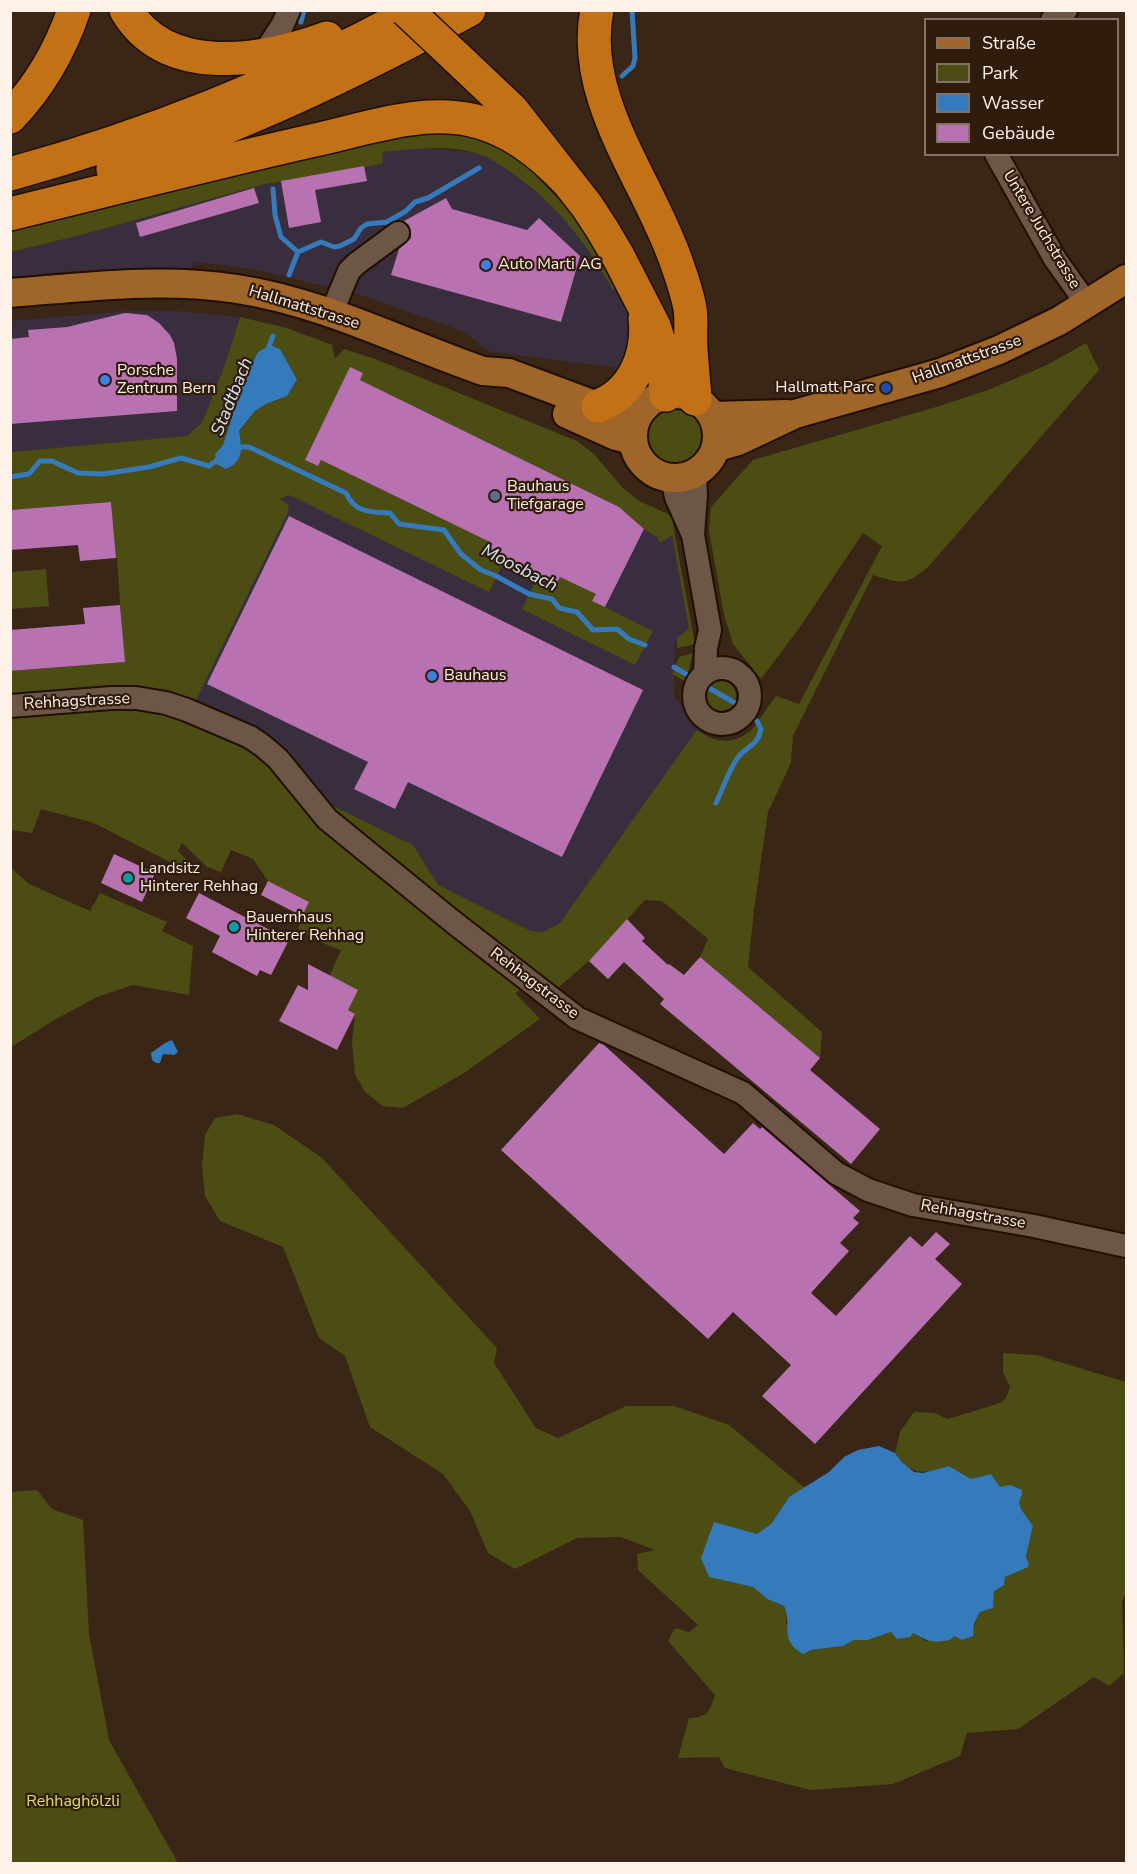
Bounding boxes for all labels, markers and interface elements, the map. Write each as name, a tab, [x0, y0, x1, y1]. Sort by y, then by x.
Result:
legend	[924, 18, 1119, 156]
text: Straße	[982, 31, 1036, 55]
text: Park	[982, 61, 1018, 85]
text: Wasser	[982, 91, 1044, 115]
text: Gebäude	[982, 121, 1055, 145]
street label: Untere Juchstrasse	[998, 167, 1084, 293]
place label: Auto Marti AG	[498, 255, 602, 275]
marker: Auto Marti AG	[479, 258, 493, 272]
street label: Hallmattstrasse	[246, 282, 362, 334]
street label: Hallmattstrasse	[910, 331, 1024, 389]
water label: Stadtbach	[208, 355, 258, 439]
place label: Porsche Zentrum Bern	[117, 361, 216, 399]
marker: Porsche Zentrum Bern	[98, 373, 112, 387]
place label: Hallmatt Parc	[775, 378, 874, 398]
marker: Hallmatt Parc	[879, 381, 893, 395]
place label: Bauhaus Tiefgarage	[507, 477, 584, 515]
marker: Bauhaus Tiefgarage	[488, 489, 502, 503]
water label: Moosbach	[477, 541, 561, 597]
place label: Bauhaus	[444, 666, 507, 686]
marker: Bauhaus	[425, 669, 439, 683]
street label: Rehhagstrasse	[23, 690, 131, 714]
place label: Landsitz Hinterer Rehhag	[140, 859, 258, 897]
marker: Landsitz Hinterer Rehhag	[121, 871, 135, 885]
place label: Bauernhaus Hinterer Rehhag	[246, 908, 364, 946]
marker: Bauernhaus Hinterer Rehhag	[227, 920, 241, 934]
street label: Rehhagstrasse	[486, 944, 582, 1024]
street label: Rehhagstrasse	[919, 1196, 1027, 1234]
park label: Rehhaghölzli	[26, 1792, 120, 1812]

